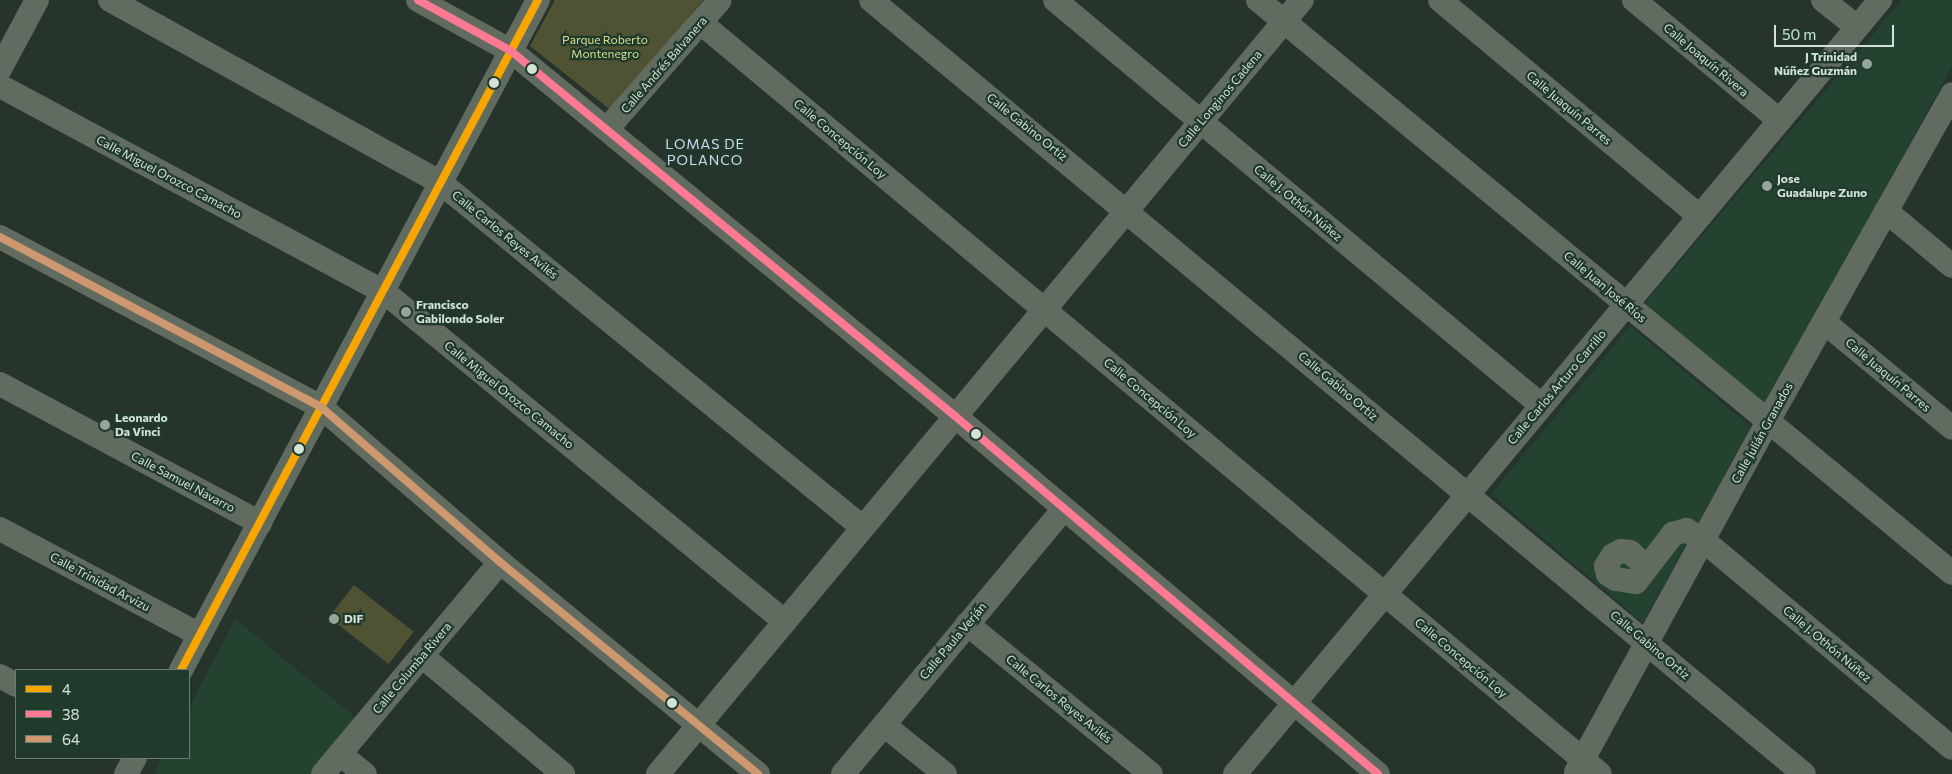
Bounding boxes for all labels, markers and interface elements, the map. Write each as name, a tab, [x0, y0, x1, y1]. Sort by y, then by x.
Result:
street label: Calle Andrés Balvanera	[618, 14, 710, 116]
scale bar	[1777, 15, 1897, 47]
street label: Calle Joaquín Rivera	[1661, 20, 1751, 100]
text: 50 m	[1782, 25, 1816, 43]
park label: Parque Roberto Montenegro	[562, 33, 648, 61]
street label: Calle Longinos Cadena	[1175, 48, 1265, 150]
place label: J Trinidad Núñez Guzmán	[1774, 50, 1857, 78]
marker: J Trinidad Núñez Guzmán	[1861, 58, 1873, 70]
unlabelled marker	[527, 64, 537, 74]
street label: Calle Juaquín Parres	[1524, 68, 1614, 148]
unlabelled marker	[489, 78, 499, 88]
street label: Calle Gabino Ortiz	[984, 90, 1070, 164]
street label: Calle Concepción Loy	[791, 96, 889, 182]
street label: Calle Miguel Orozco Camacho	[94, 132, 244, 222]
district label: LOMAS DE POLANCO	[664, 136, 746, 168]
street label: Calle J. Othón Núñez	[1251, 162, 1345, 244]
place label: Jose Guadalupe Zuno	[1777, 172, 1867, 200]
marker: Jose Guadalupe Zuno	[1761, 180, 1773, 192]
street label: Calle Carlos Reyes Avilés	[449, 188, 561, 282]
street label: Calle Juan José Ríos	[1561, 248, 1649, 326]
place label: Francisco Gabilondo Soler	[416, 298, 504, 326]
marker: Francisco Gabilondo Soler	[400, 306, 412, 318]
street label: Calle Carlos Arturo Carrillo	[1505, 327, 1609, 447]
street label: Calle Juaquín Parres	[1843, 335, 1933, 415]
street label: Calle Miguel Orozco Camacho	[441, 338, 577, 452]
street label: Calle Gabino Ortiz	[1295, 349, 1381, 423]
street label: Calle Concepción Loy	[1101, 355, 1199, 441]
street label: Calle Julián Granados	[1728, 380, 1796, 486]
place label: Leonardo Da Vinci	[115, 411, 168, 439]
marker: Leonardo Da Vinci	[99, 419, 111, 431]
unlabelled marker	[971, 429, 981, 439]
unlabelled marker	[294, 444, 304, 454]
street label: Calle Samuel Navarro	[129, 449, 237, 515]
street label: Calle Trinidad Arvizu	[48, 550, 152, 614]
street label: Calle Paula Verján	[917, 600, 989, 682]
street label: Calle J. Othón Núñez	[1780, 603, 1874, 685]
street label: Calle Gabino Ortiz	[1607, 608, 1693, 682]
place label: DIF	[344, 612, 363, 626]
marker: DIF	[328, 613, 340, 625]
street label: Calle Concepción Loy	[1412, 615, 1510, 701]
street label: Calle Columba Rivera	[370, 619, 454, 717]
street label: Calle Carlos Reyes Avilés	[1003, 652, 1115, 746]
legend	[15, 669, 190, 759]
text: 4	[62, 680, 71, 698]
unlabelled marker	[667, 698, 677, 708]
text: 38	[62, 705, 80, 723]
text: 64	[62, 730, 80, 748]

